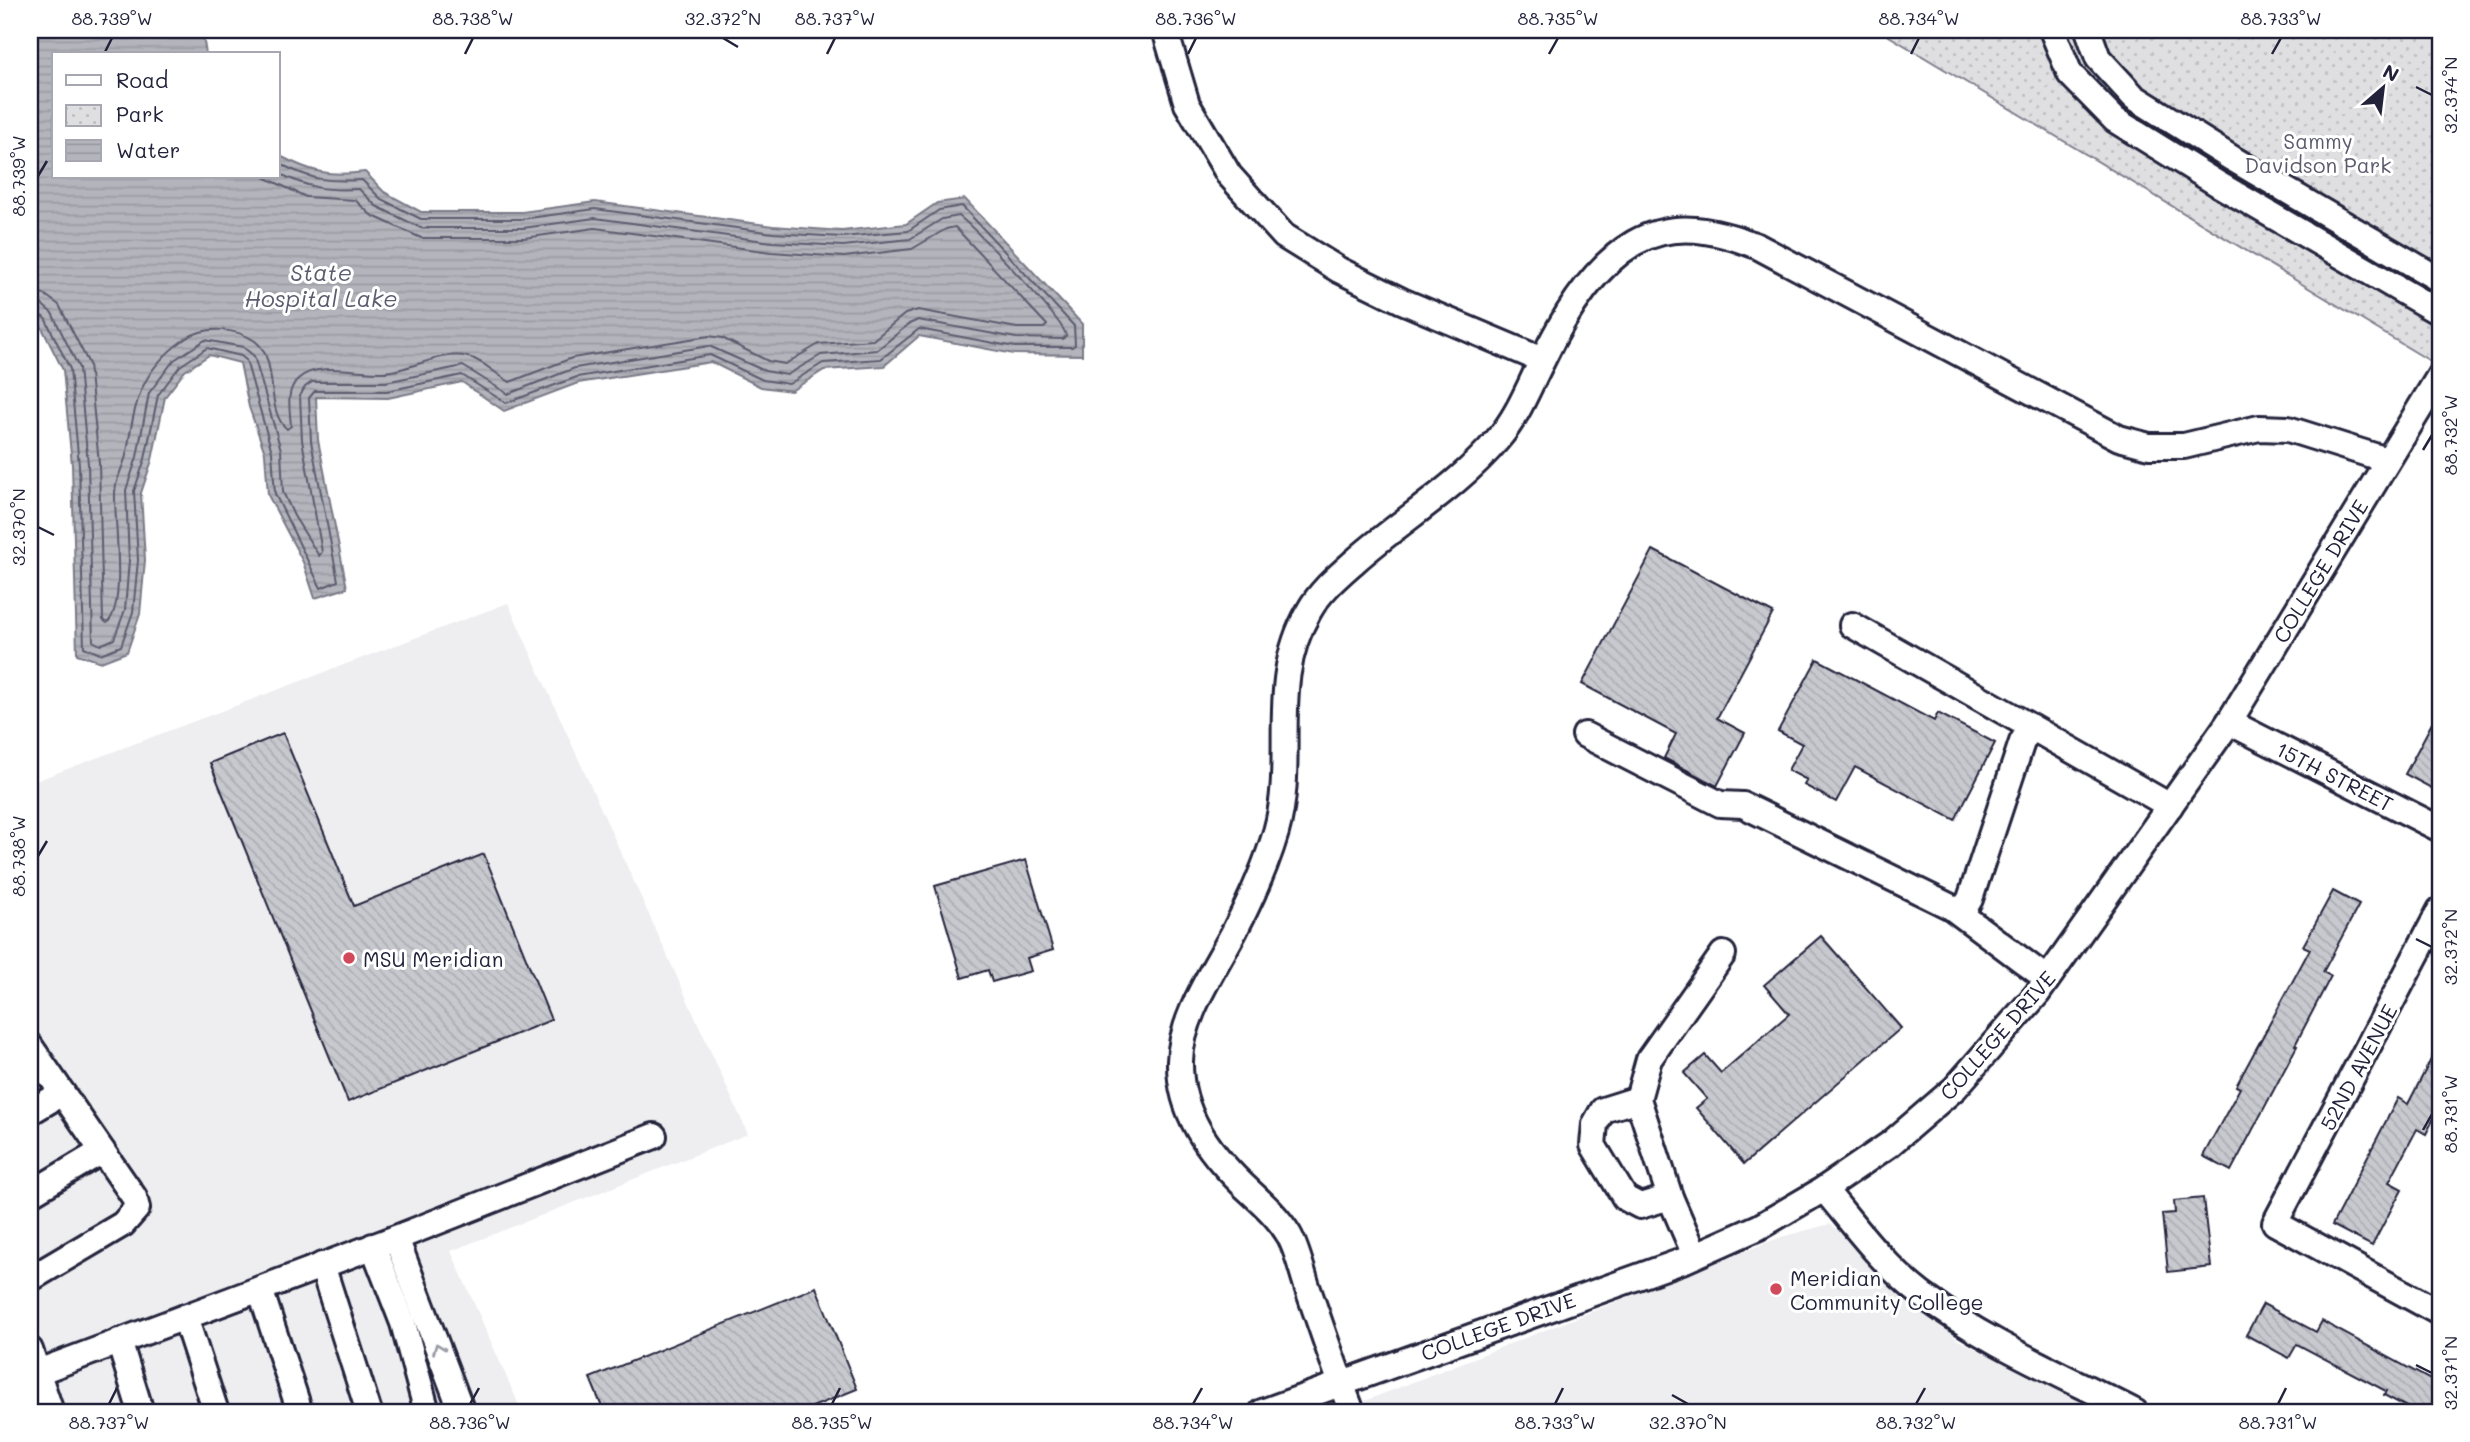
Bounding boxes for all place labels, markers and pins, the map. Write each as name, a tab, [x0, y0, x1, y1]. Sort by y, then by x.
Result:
place label: MSU Meridian	[363, 945, 503, 972]
marker: MSU Meridian	[341, 950, 357, 966]
place label: Meridian Community College	[1790, 1264, 1984, 1315]
marker: Meridian Community College	[1768, 1281, 1784, 1297]

